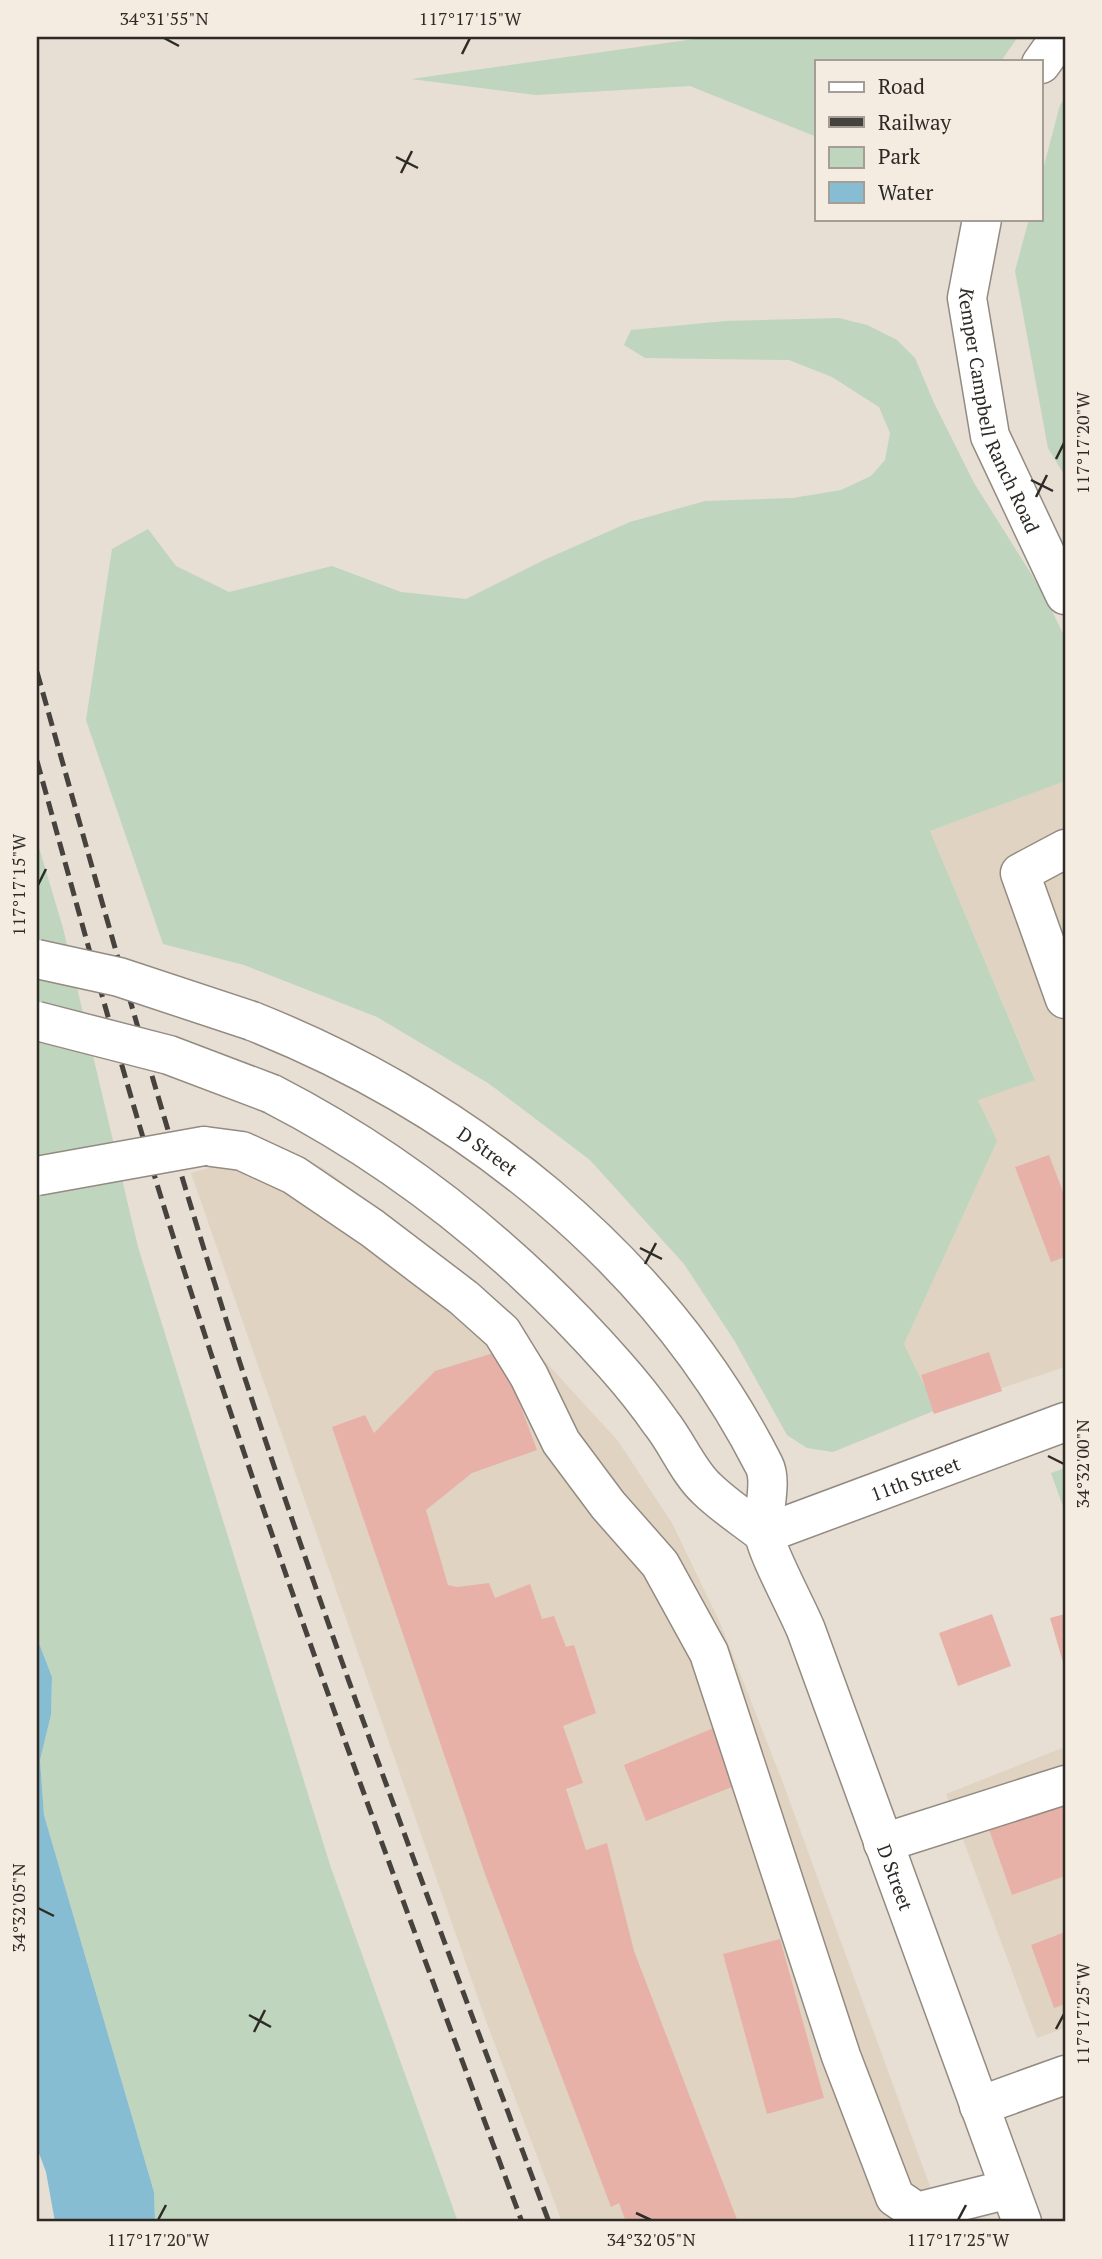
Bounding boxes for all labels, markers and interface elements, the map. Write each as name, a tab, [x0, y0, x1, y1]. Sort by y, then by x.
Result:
text: 34°31'55"N	[119, 6, 209, 30]
text: 117°17'15"W	[419, 6, 521, 30]
legend	[815, 60, 1042, 220]
text: Road	[878, 72, 925, 100]
text: Railway	[878, 108, 952, 136]
text: Park	[878, 142, 920, 170]
text: Water	[878, 178, 933, 206]
street label: Kemper Campbell Ranch Road	[954, 286, 1046, 537]
text: 117°17'20"W	[1070, 392, 1094, 494]
text: 117°17'15"W	[6, 834, 30, 936]
street label: D Street	[453, 1120, 524, 1181]
text: 34°32'00"N	[1070, 1419, 1094, 1509]
street label: 11th Street	[867, 1450, 963, 1506]
street label: D Street	[873, 1840, 920, 1914]
text: 34°32'05"N	[6, 1863, 30, 1953]
text: 117°17'25"W	[1070, 1963, 1094, 2065]
text: 117°17'20"W	[107, 2227, 209, 2251]
text: 34°32'05"N	[606, 2227, 696, 2251]
text: 117°17'25"W	[907, 2227, 1009, 2251]

